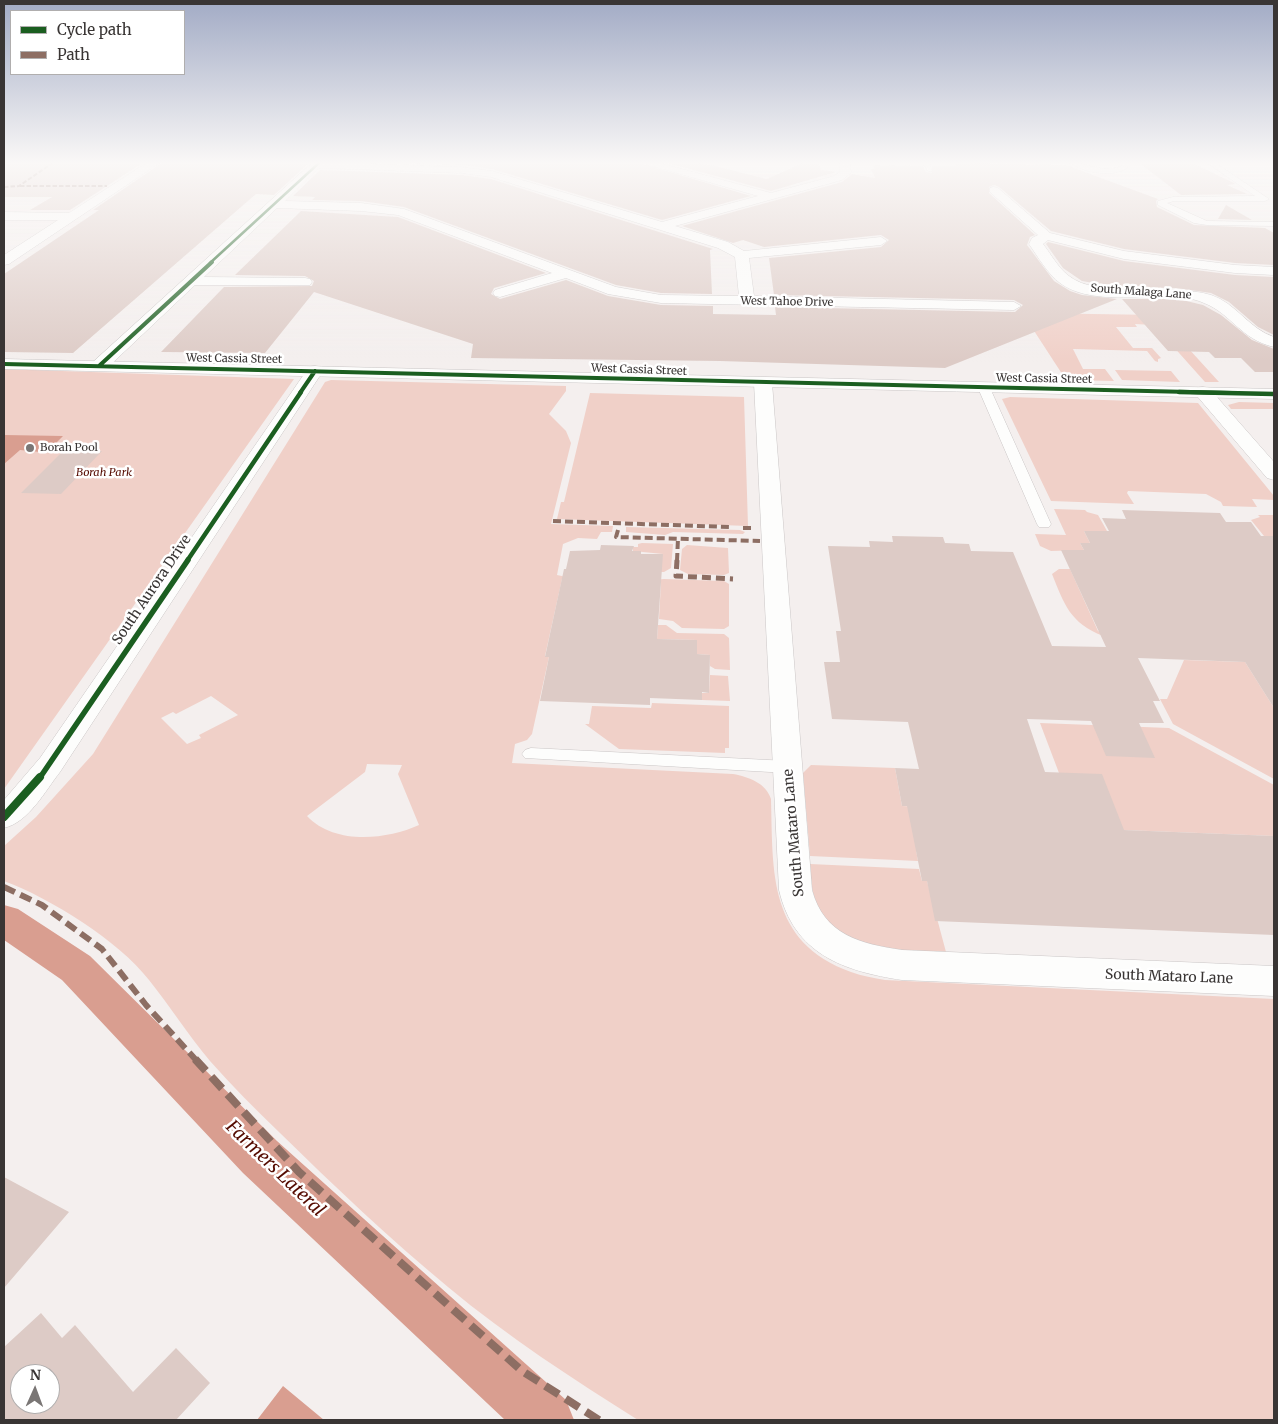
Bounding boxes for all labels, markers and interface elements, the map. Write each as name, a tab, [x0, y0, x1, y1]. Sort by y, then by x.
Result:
legend	[10, 10, 185, 75]
text: Cycle path	[57, 20, 132, 39]
text: Path	[57, 45, 90, 64]
street label: South Malaga Lane	[1090, 282, 1192, 302]
street label: West Tahoe Drive	[740, 295, 834, 309]
street label: West Cassia Street	[186, 352, 282, 366]
street label: West Cassia Street	[591, 362, 687, 378]
street label: West Cassia Street	[996, 372, 1092, 386]
place label: Borah Pool	[40, 441, 98, 455]
marker: Borah Pool	[24, 442, 36, 454]
park label: Borah Park	[76, 466, 132, 480]
street label: South Aurora Drive	[109, 532, 195, 648]
street label: South Mataro Lane	[780, 768, 808, 898]
street label: South Mataro Lane	[1105, 966, 1233, 988]
water label: Farmers Lateral	[221, 1116, 329, 1222]
north arrow	[10, 1364, 60, 1414]
text: N	[30, 1366, 41, 1384]

